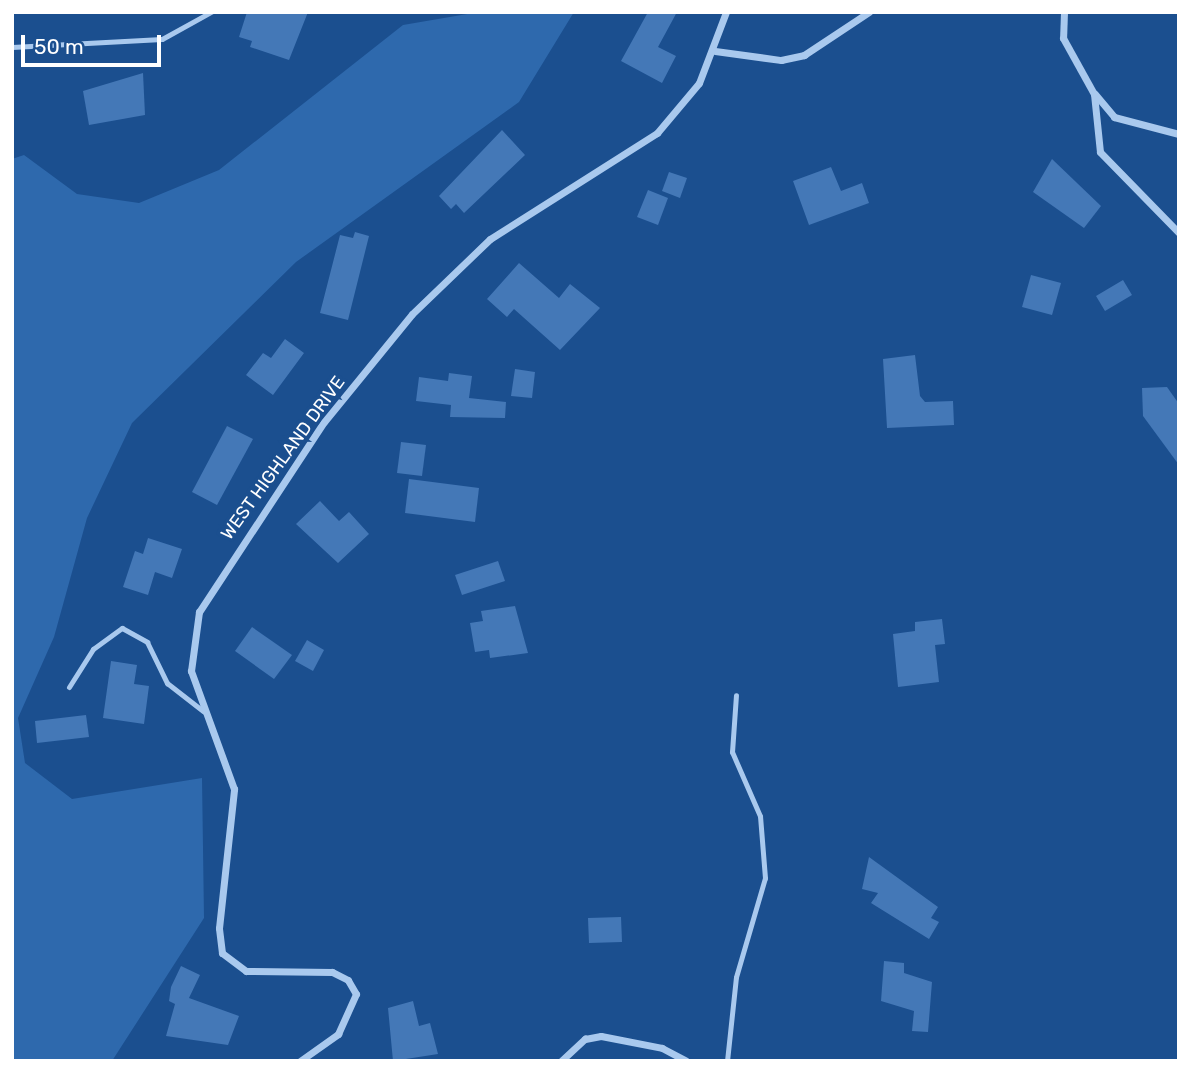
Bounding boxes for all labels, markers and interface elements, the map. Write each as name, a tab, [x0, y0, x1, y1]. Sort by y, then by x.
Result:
scale bar	[24, 21, 164, 65]
text: 50 m	[34, 34, 84, 59]
street label: WEST HIGHLAND DRIVE	[216, 372, 350, 544]

